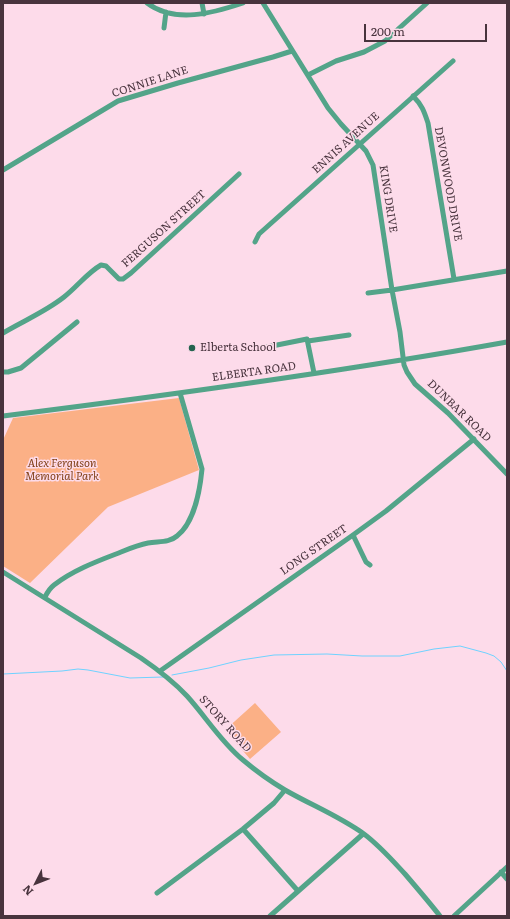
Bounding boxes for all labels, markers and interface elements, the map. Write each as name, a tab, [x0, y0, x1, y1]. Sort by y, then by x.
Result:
scale bar	[366, 16, 489, 42]
text: 200 m	[371, 22, 405, 40]
street label: CONNIE LANE	[110, 63, 190, 101]
street label: ENNIS AVENUE	[310, 109, 382, 177]
street label: DEVONWOOD DRIVE	[431, 126, 465, 242]
street label: KING DRIVE	[376, 164, 400, 234]
street label: FERGUSON STREET	[119, 188, 209, 270]
place label: Elberta School	[200, 341, 276, 355]
marker: Elberta School	[187, 343, 197, 353]
street label: ELBERTA ROAD	[211, 360, 297, 384]
street label: DUNBAR ROAD	[424, 377, 494, 445]
park label: Alex Ferguson Memorial Park	[25, 457, 99, 483]
street label: LONG STREET	[278, 522, 350, 578]
street label: STORY ROAD	[196, 693, 254, 755]
north arrow	[16, 863, 56, 903]
text: N	[18, 882, 36, 900]

